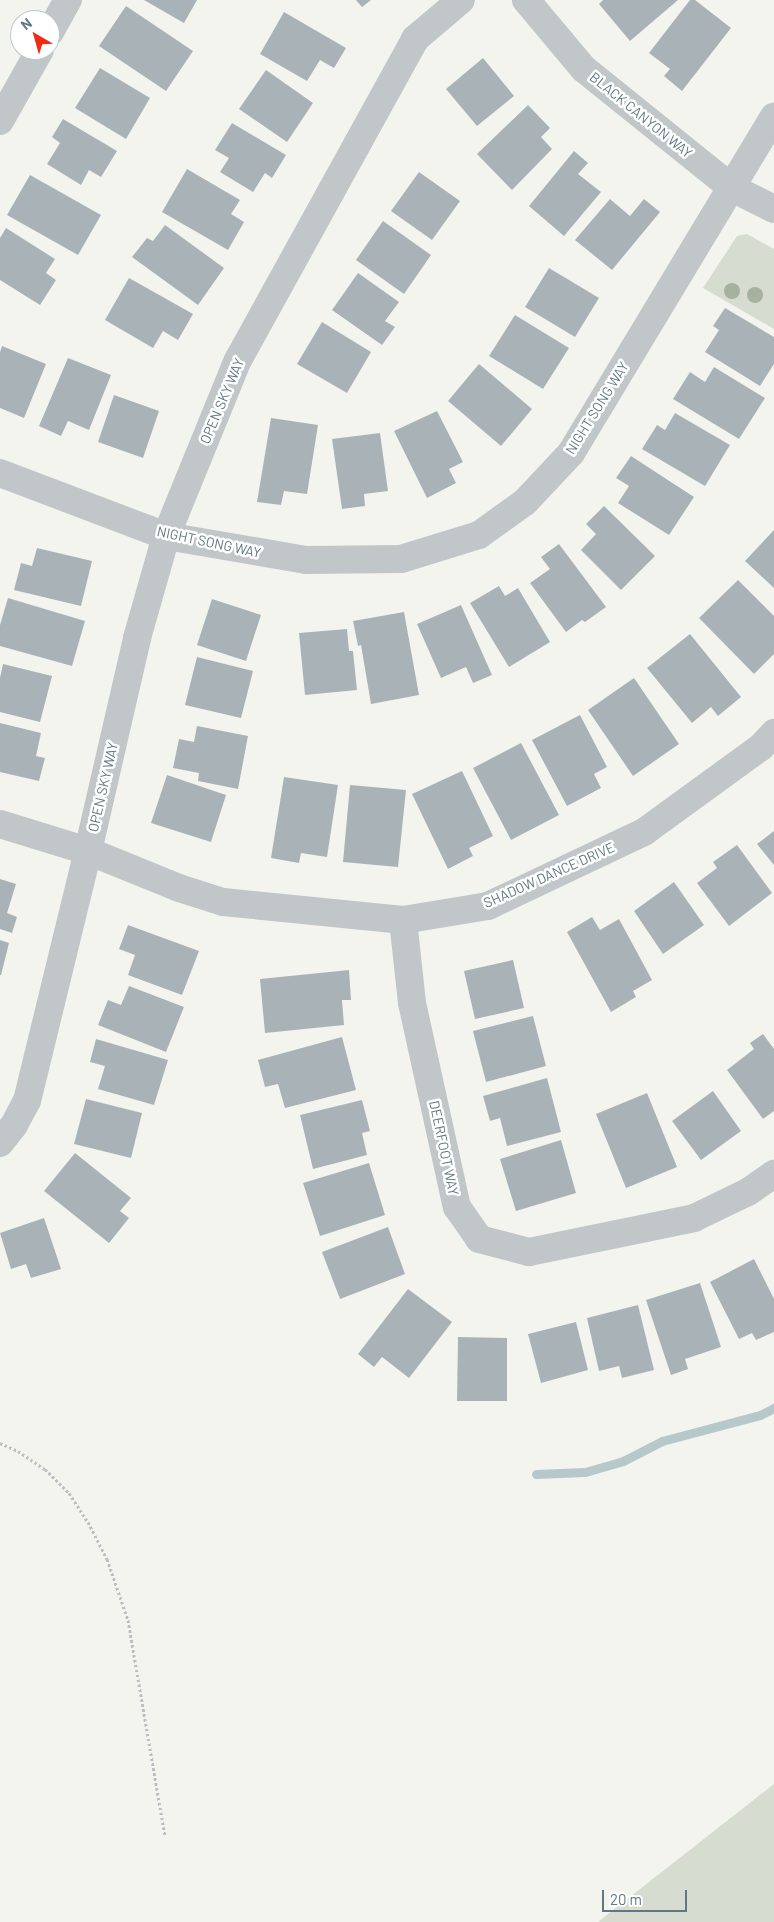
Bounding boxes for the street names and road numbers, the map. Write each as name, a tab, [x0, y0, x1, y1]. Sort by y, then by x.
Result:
street label: BLACK CANYON WAY	[586, 69, 696, 161]
street label: OPEN SKY WAY	[196, 356, 248, 446]
street label: NIGHT SONG WAY	[562, 359, 632, 457]
street label: NIGHT SONG WAY	[156, 523, 262, 561]
street label: OPEN SKY WAY	[85, 740, 121, 834]
street label: SHADOW DANCE DRIVE	[481, 839, 617, 911]
street label: DEERFOOT WAY	[426, 1099, 462, 1197]

